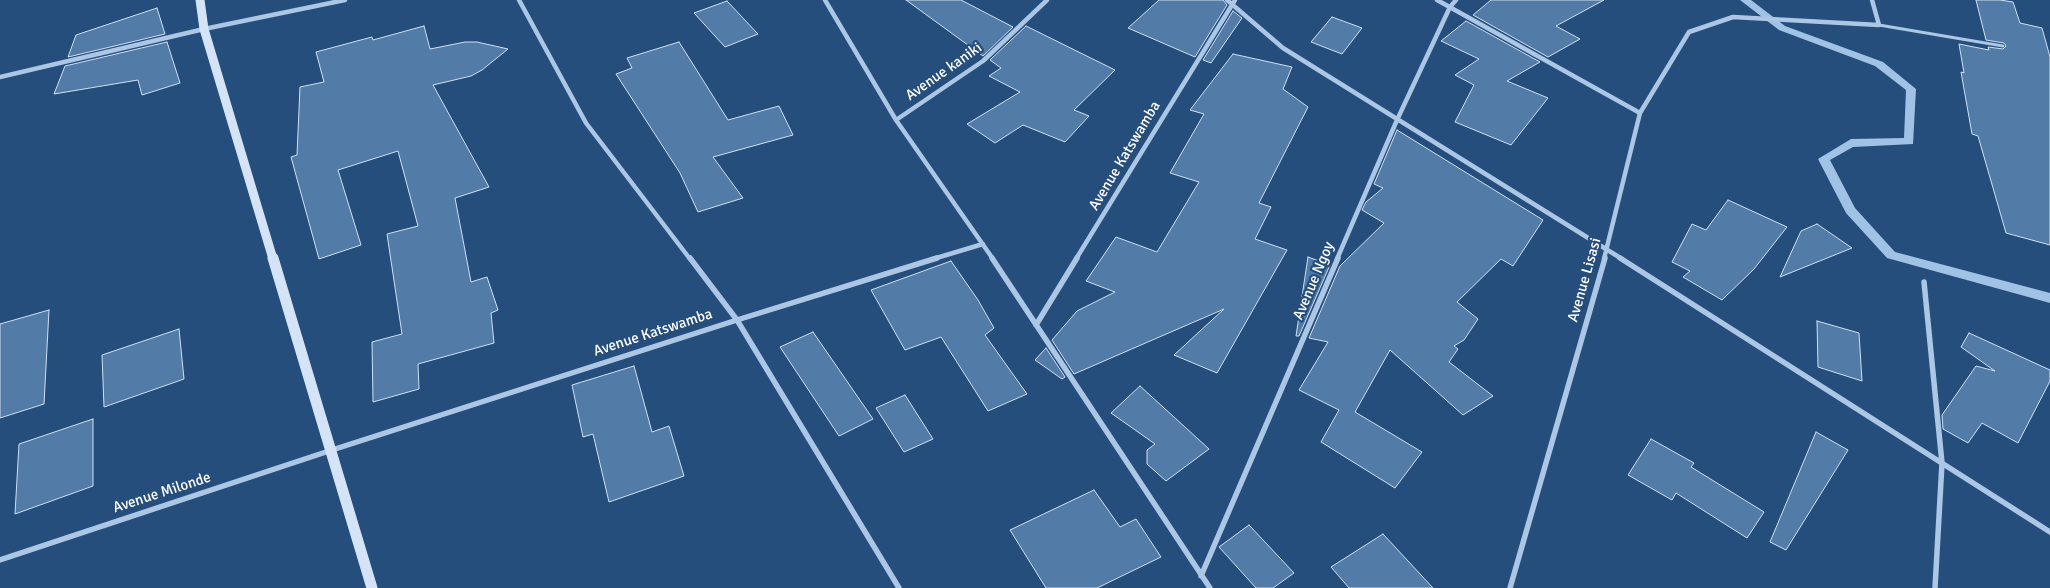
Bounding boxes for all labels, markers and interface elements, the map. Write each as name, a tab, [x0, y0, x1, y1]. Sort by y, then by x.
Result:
street label: Avenue kaniki	[902, 39, 986, 105]
street label: Avenue Katswamba	[1085, 98, 1165, 214]
street label: Avenue Lisasi	[1564, 236, 1606, 324]
street label: Avenue Ngoy	[1290, 239, 1338, 323]
street label: Avenue Katswamba	[591, 305, 715, 361]
street label: Avenue Milonde	[111, 469, 213, 517]

